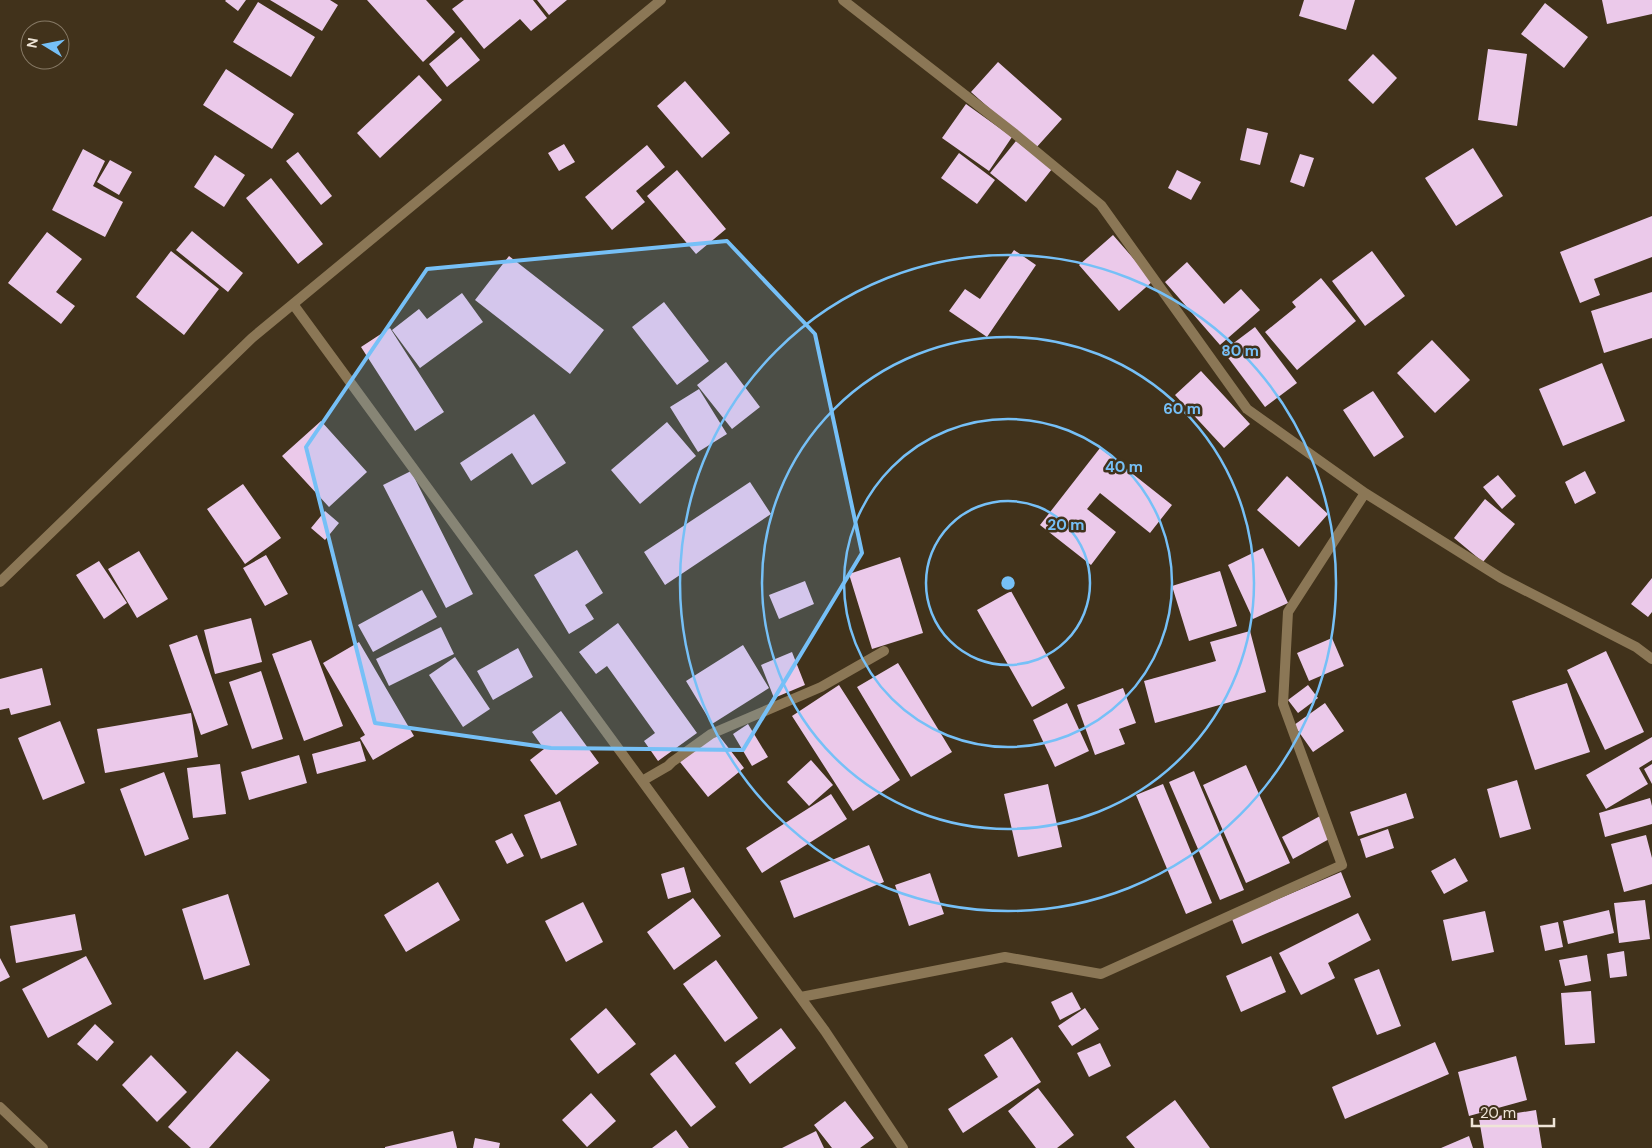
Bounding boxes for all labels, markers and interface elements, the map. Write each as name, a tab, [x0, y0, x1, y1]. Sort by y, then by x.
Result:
north arrow	[20, 20, 70, 70]
text: N	[22, 36, 42, 49]
text: 80 m	[1221, 341, 1259, 361]
text: 60 m	[1163, 399, 1201, 419]
text: 40 m	[1105, 457, 1143, 477]
text: 20 m	[1048, 515, 1084, 535]
centre of rings	[999, 574, 1017, 592]
scale bar	[1472, 1096, 1554, 1128]
text: 20 m	[1480, 1103, 1516, 1123]

